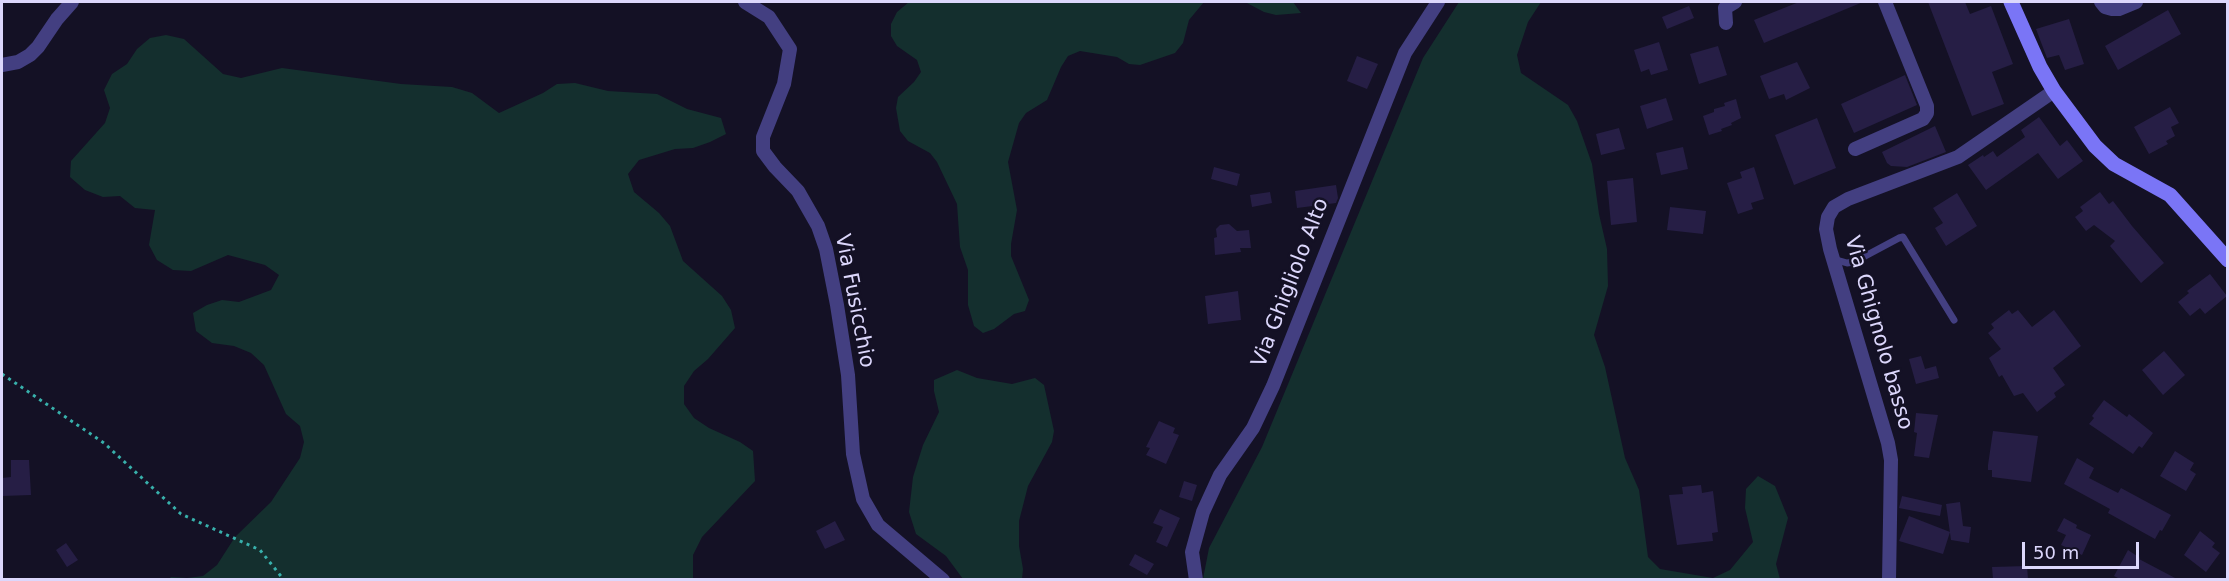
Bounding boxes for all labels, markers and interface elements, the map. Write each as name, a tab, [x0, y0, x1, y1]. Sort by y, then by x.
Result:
street label: Via Ghigliolo Alto	[1247, 195, 1335, 371]
street label: Via Fusicchio	[829, 232, 879, 370]
street label: Via Ghignolo basso	[1838, 233, 1918, 433]
scale bar	[2025, 530, 2142, 568]
text: 50 m	[2033, 542, 2079, 563]

